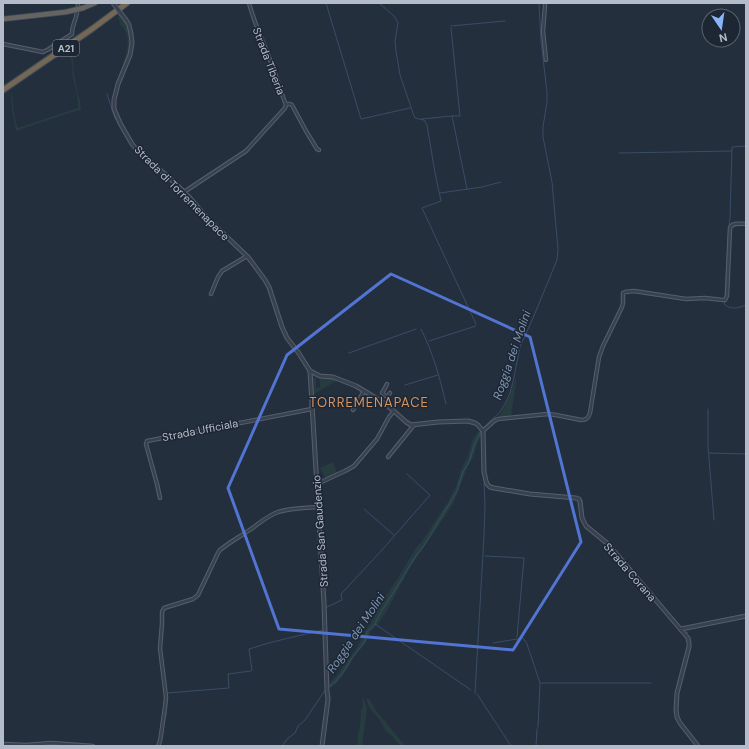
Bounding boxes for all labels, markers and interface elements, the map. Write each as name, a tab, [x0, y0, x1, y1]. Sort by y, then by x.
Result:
north arrow	[701, 8, 741, 48]
street label: Strada Tiberia	[250, 25, 288, 97]
text: N	[718, 30, 729, 45]
road number: A21	[53, 40, 79, 56]
street label: Strada di Torremenapace	[132, 143, 232, 243]
water label: Roggia dei Molini	[489, 307, 535, 402]
district label: TORREMENAPACE	[309, 394, 429, 411]
street label: Strada Ufficiala	[161, 416, 239, 444]
street label: Strada San Gaudenzio	[309, 474, 331, 588]
street label: Strada Corana	[601, 540, 659, 604]
water label: Roggia dei Molini	[323, 589, 389, 676]

